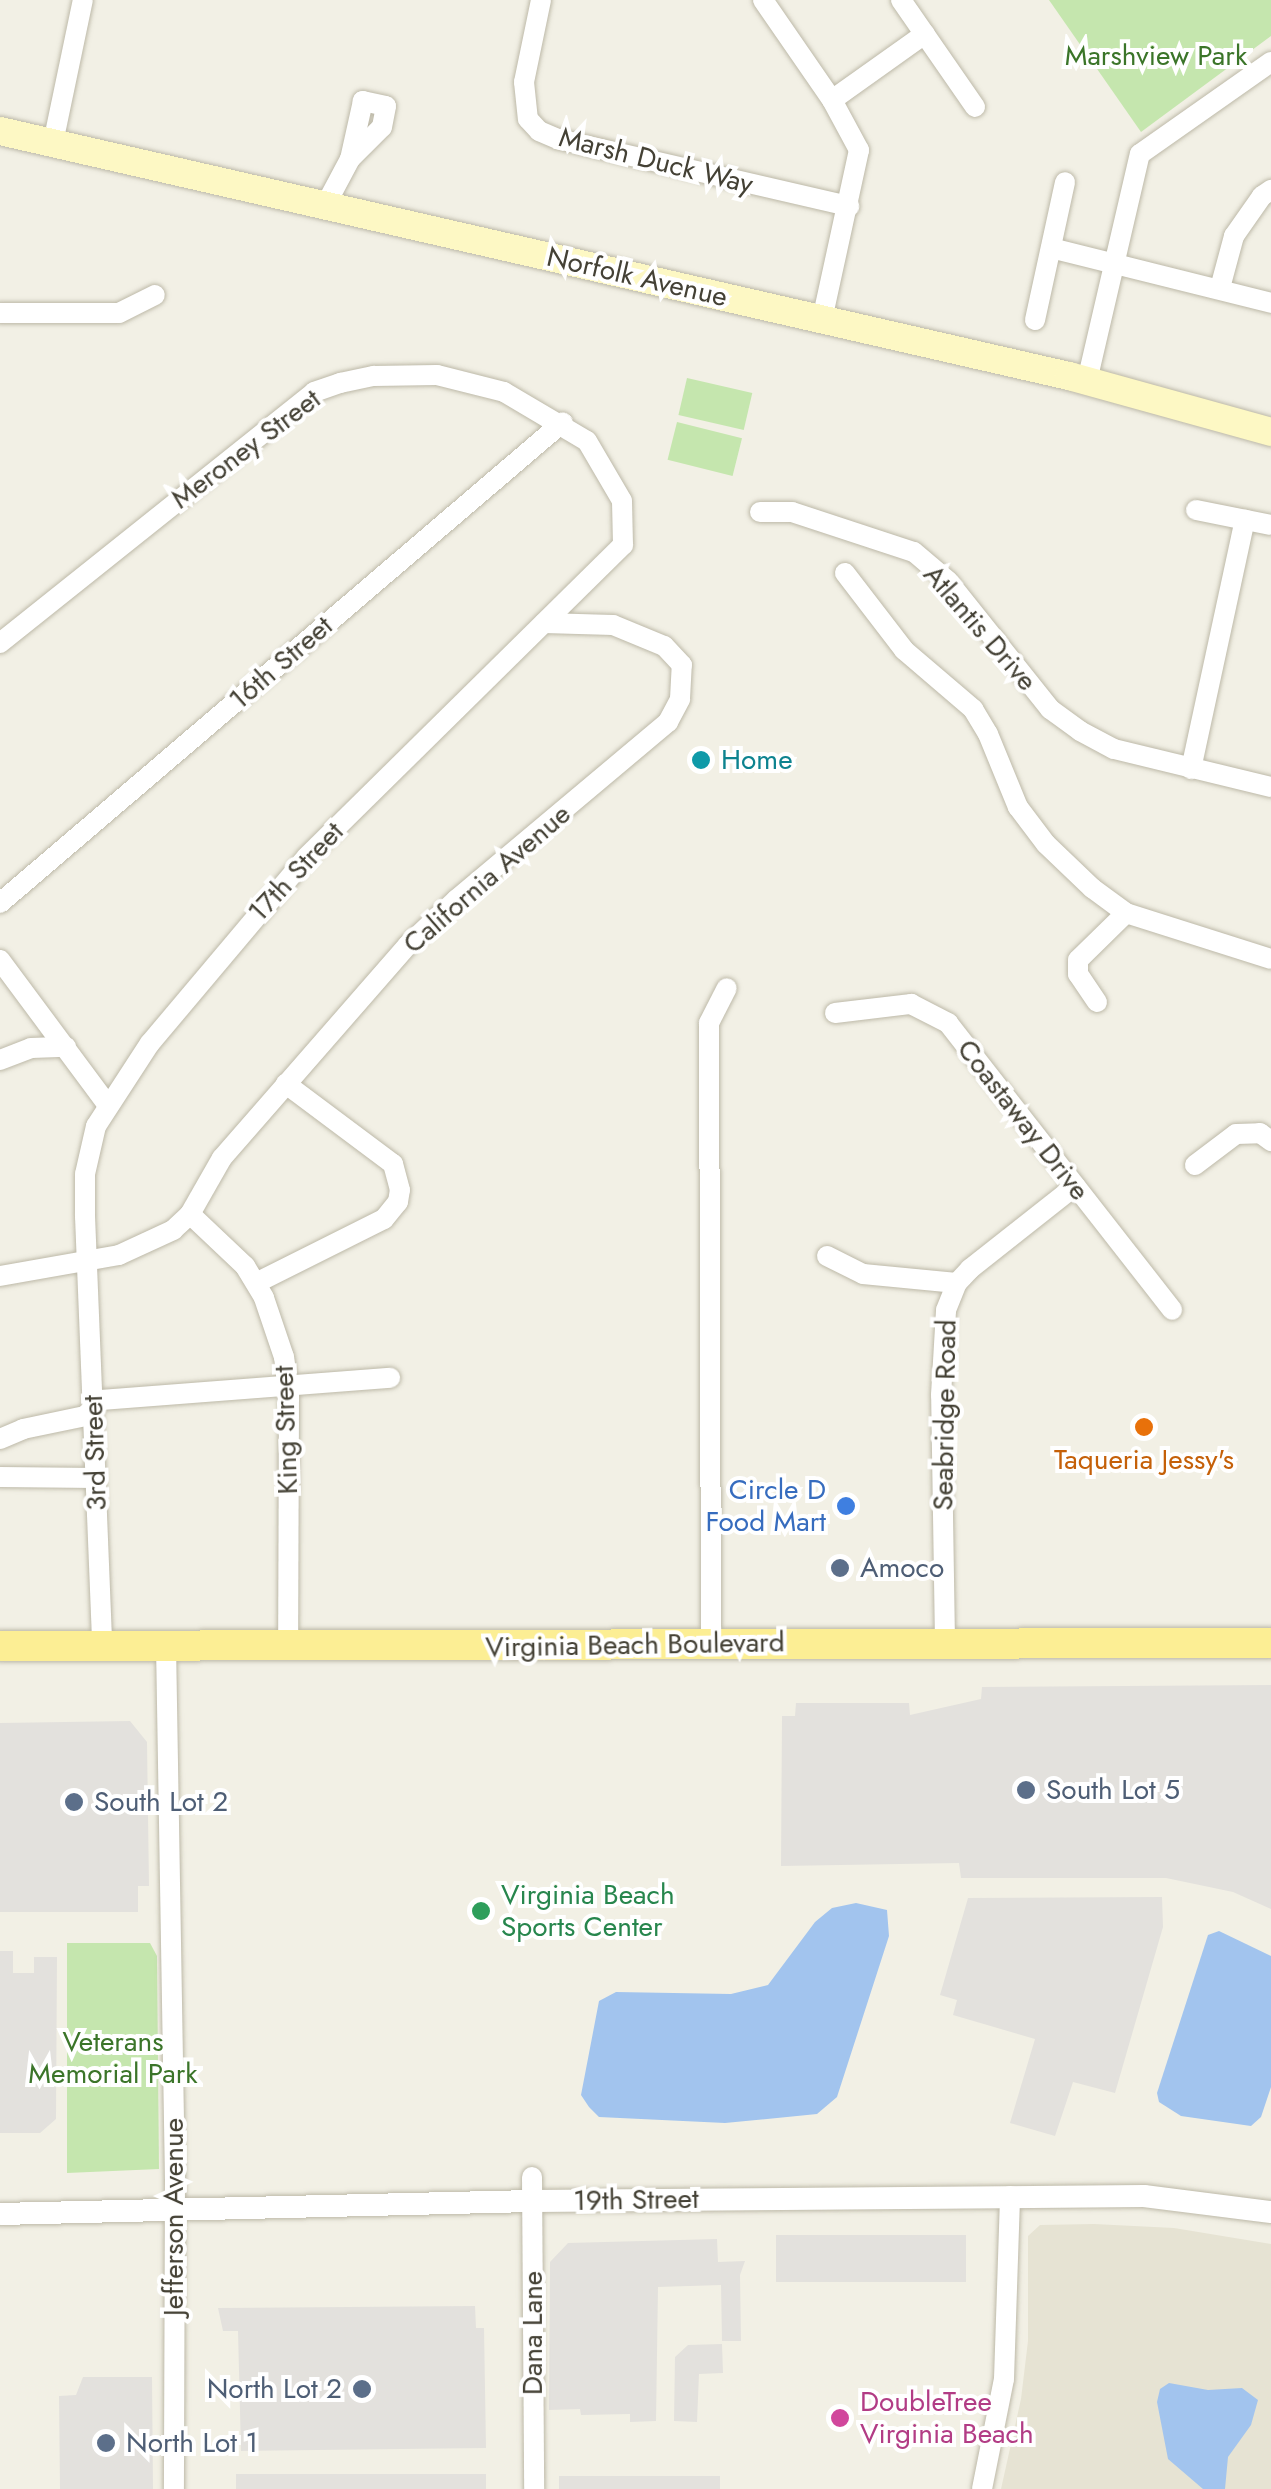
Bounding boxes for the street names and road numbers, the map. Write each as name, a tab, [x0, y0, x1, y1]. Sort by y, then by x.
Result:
street label: Marsh Duck Way	[556, 121, 756, 201]
street label: Norfolk Avenue	[543, 240, 731, 314]
street label: Meroney Street	[165, 382, 327, 516]
street label: Atlantis Drive	[916, 558, 1044, 698]
street label: 16th Street	[223, 609, 339, 717]
street label: California Avenue	[397, 797, 577, 961]
street label: 17th Street	[241, 815, 351, 929]
street label: Coastaway Drive	[950, 1033, 1096, 1207]
street label: Seabridge Road	[927, 1319, 963, 1511]
street label: King Street	[267, 1365, 305, 1495]
street label: 3rd Street	[76, 1394, 114, 1512]
street label: Virginia Beach Boulevard	[485, 1626, 785, 1664]
street label: Jefferson Avenue	[157, 2118, 191, 2316]
street label: 19th Street	[573, 2182, 699, 2218]
street label: Dana Lane	[516, 2271, 550, 2395]

